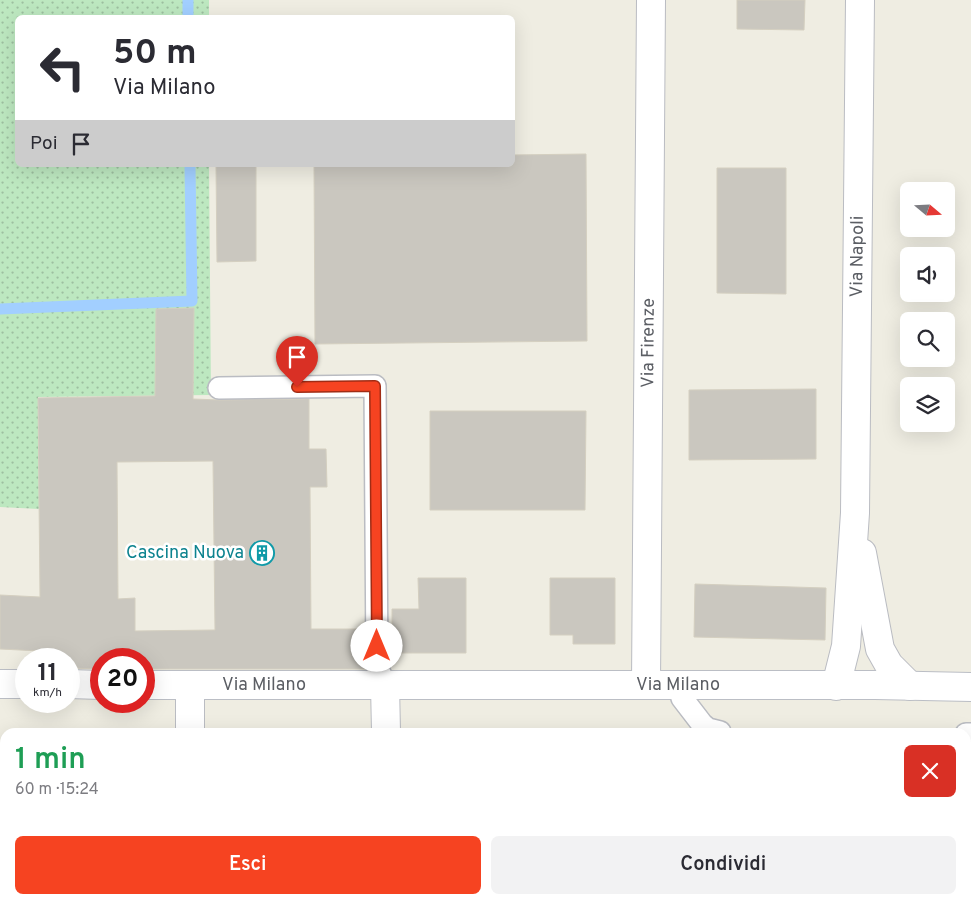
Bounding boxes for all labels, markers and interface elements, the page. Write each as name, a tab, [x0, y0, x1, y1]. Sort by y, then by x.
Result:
text: 50 m	[113, 32, 197, 76]
icon: left	[30, 35, 95, 100]
text: Via Milano	[113, 75, 216, 102]
icon: arrive	[67, 130, 95, 158]
text: Poi	[30, 132, 57, 156]
north arrow	[900, 182, 955, 238]
map controls	[900, 182, 955, 432]
street label: Via Napoli	[846, 216, 869, 298]
button: sound	[900, 247, 955, 302]
street label: Via Firenze	[637, 298, 660, 388]
button: search	[900, 312, 955, 367]
pin	[276, 336, 318, 387]
icon: arrive	[283, 343, 311, 371]
button: layers	[900, 377, 955, 432]
building icon: Cascina Nuova	[249, 540, 275, 566]
place label: Cascina Nuova	[126, 542, 244, 565]
position arrow	[350, 619, 402, 671]
speed limit sign: 20	[90, 648, 155, 713]
text: 11	[37, 658, 58, 690]
street label: Via Milano	[222, 674, 306, 697]
street label: Via Milano	[636, 674, 720, 697]
text: km/h	[33, 685, 62, 701]
text: 1 min	[15, 742, 86, 779]
button: close	[904, 745, 956, 797]
text: 60 m · 15:24	[15, 780, 99, 800]
button: Esci	[15, 836, 481, 894]
button: Condividi	[491, 836, 956, 894]

